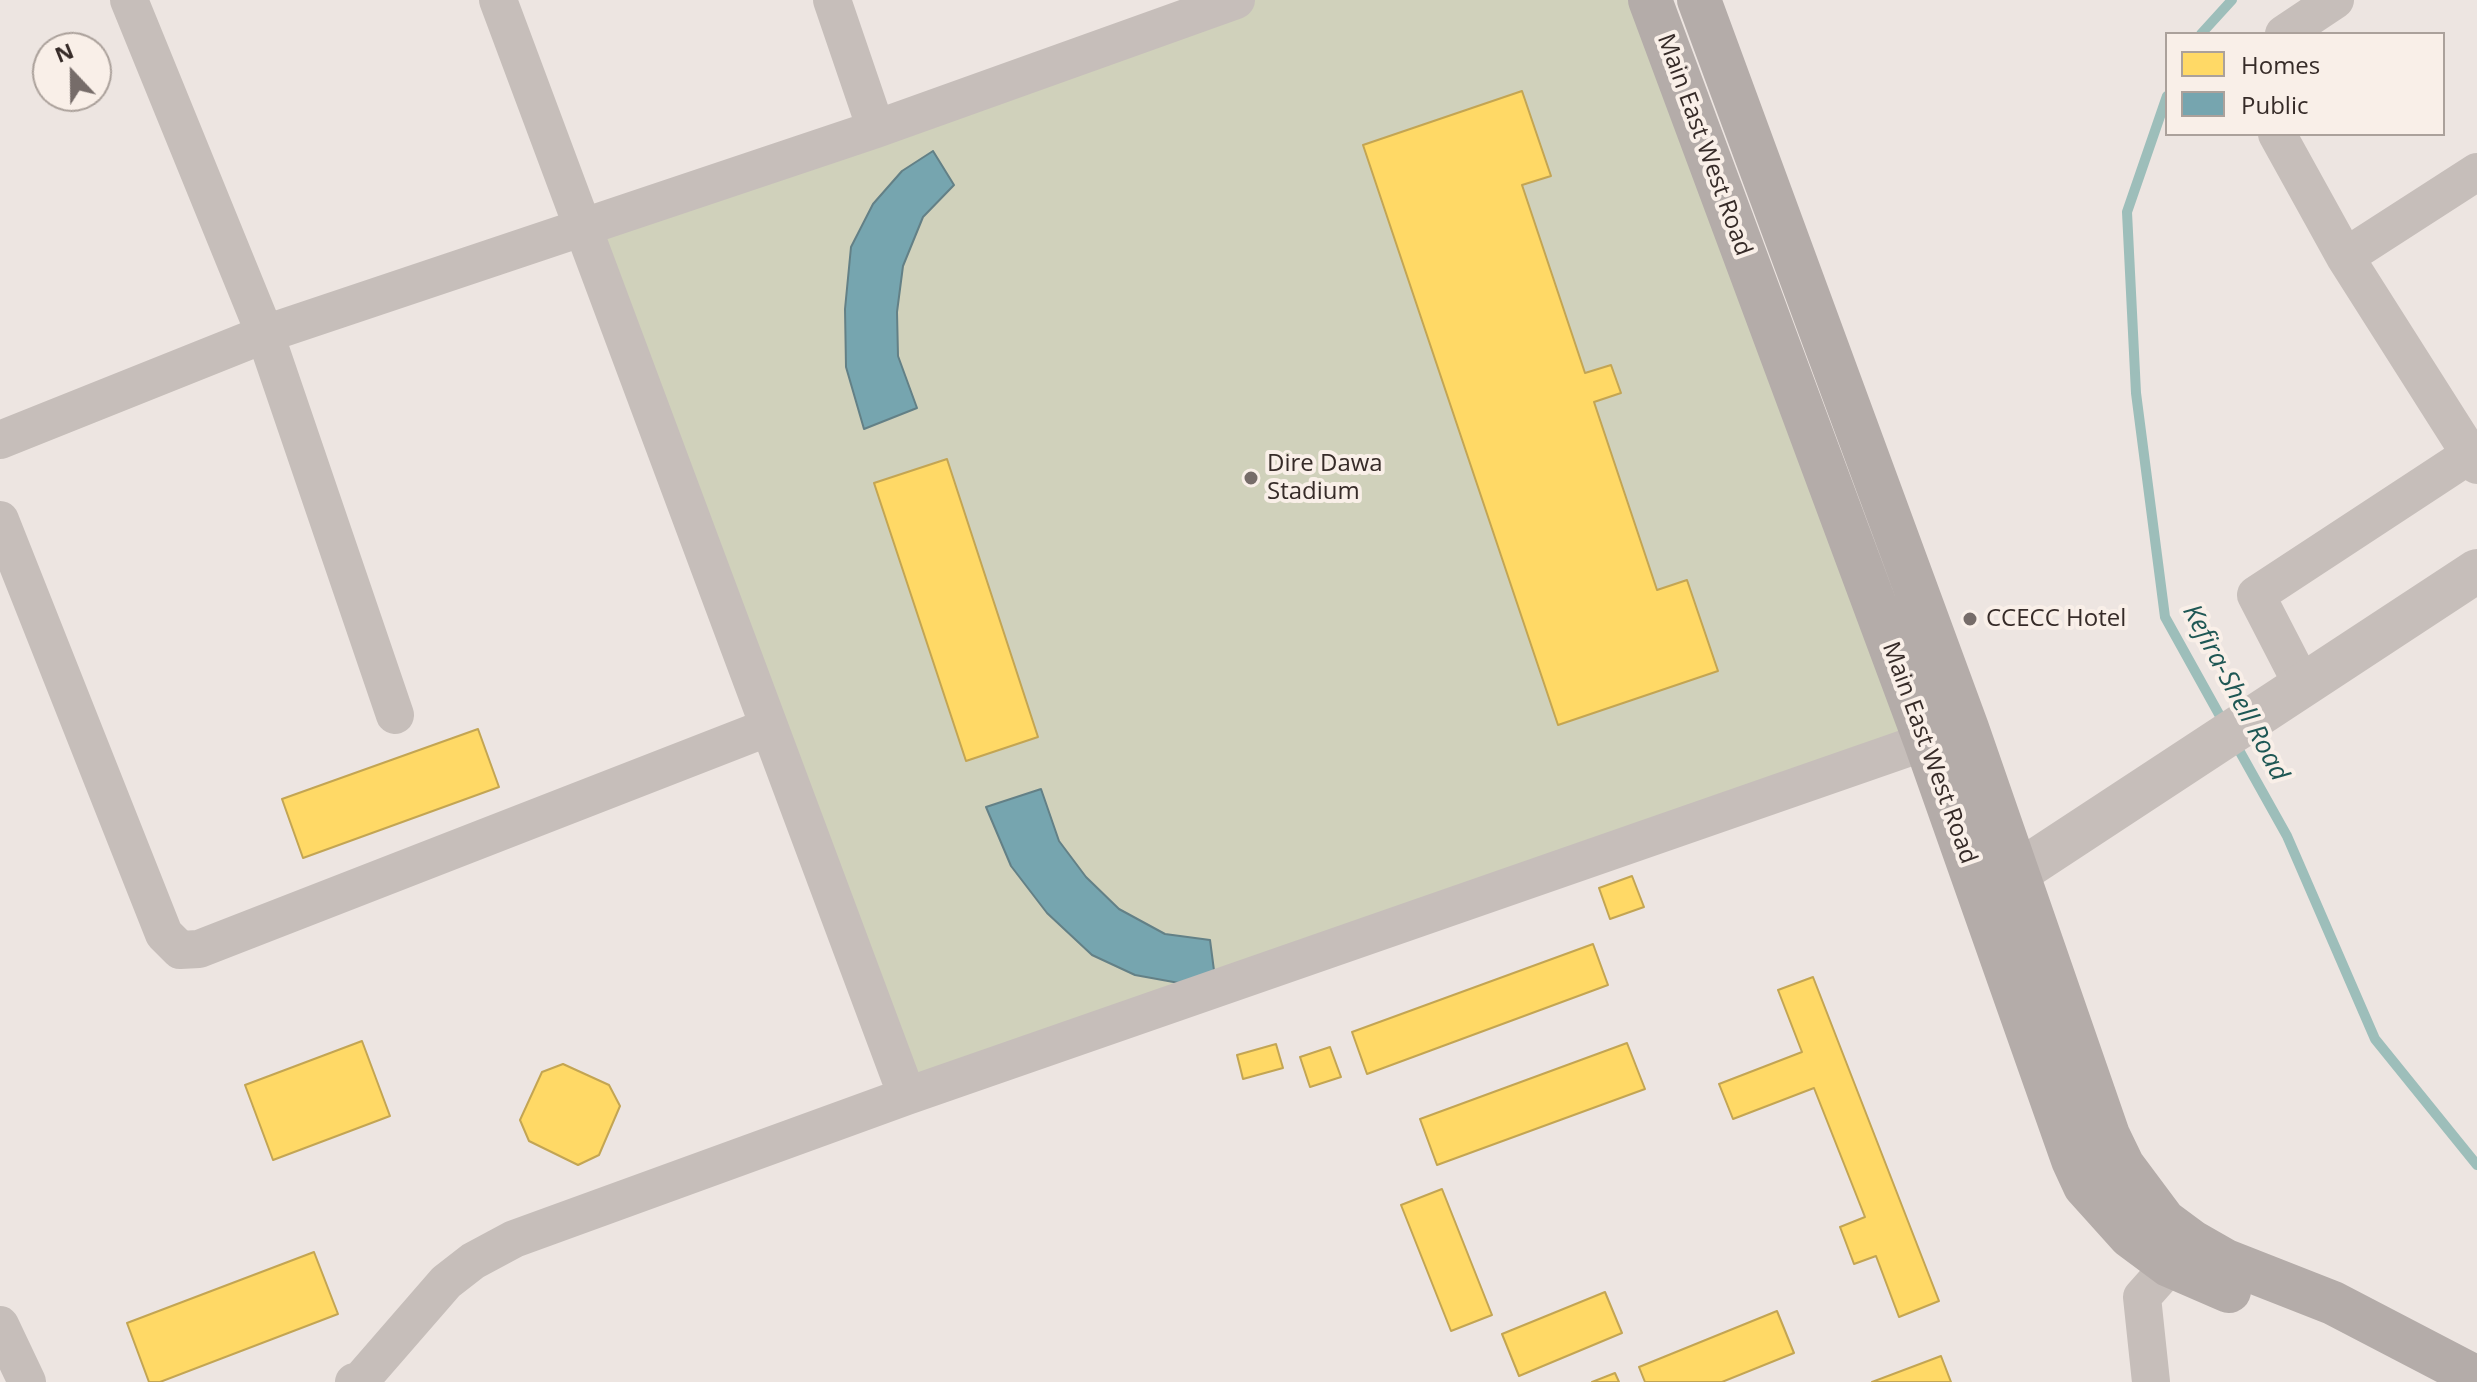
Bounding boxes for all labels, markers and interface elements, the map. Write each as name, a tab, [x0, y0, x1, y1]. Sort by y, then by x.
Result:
street label: Main East West Road	[1650, 30, 1758, 260]
north arrow	[32, 32, 112, 112]
legend	[2165, 32, 2445, 136]
text: N	[50, 34, 78, 69]
text: Homes	[2241, 48, 2320, 81]
text: Public	[2241, 88, 2308, 121]
place label: Dire Dawa Stadium	[1267, 450, 1383, 506]
marker: Dire Dawa Stadium	[1242, 469, 1260, 487]
water label: Kefira-Shell Road	[2175, 599, 2295, 787]
place label: CCECC Hotel	[1986, 605, 2126, 633]
marker: CCECC Hotel	[1961, 610, 1979, 628]
street label: Main East West Road	[1875, 638, 1983, 868]

